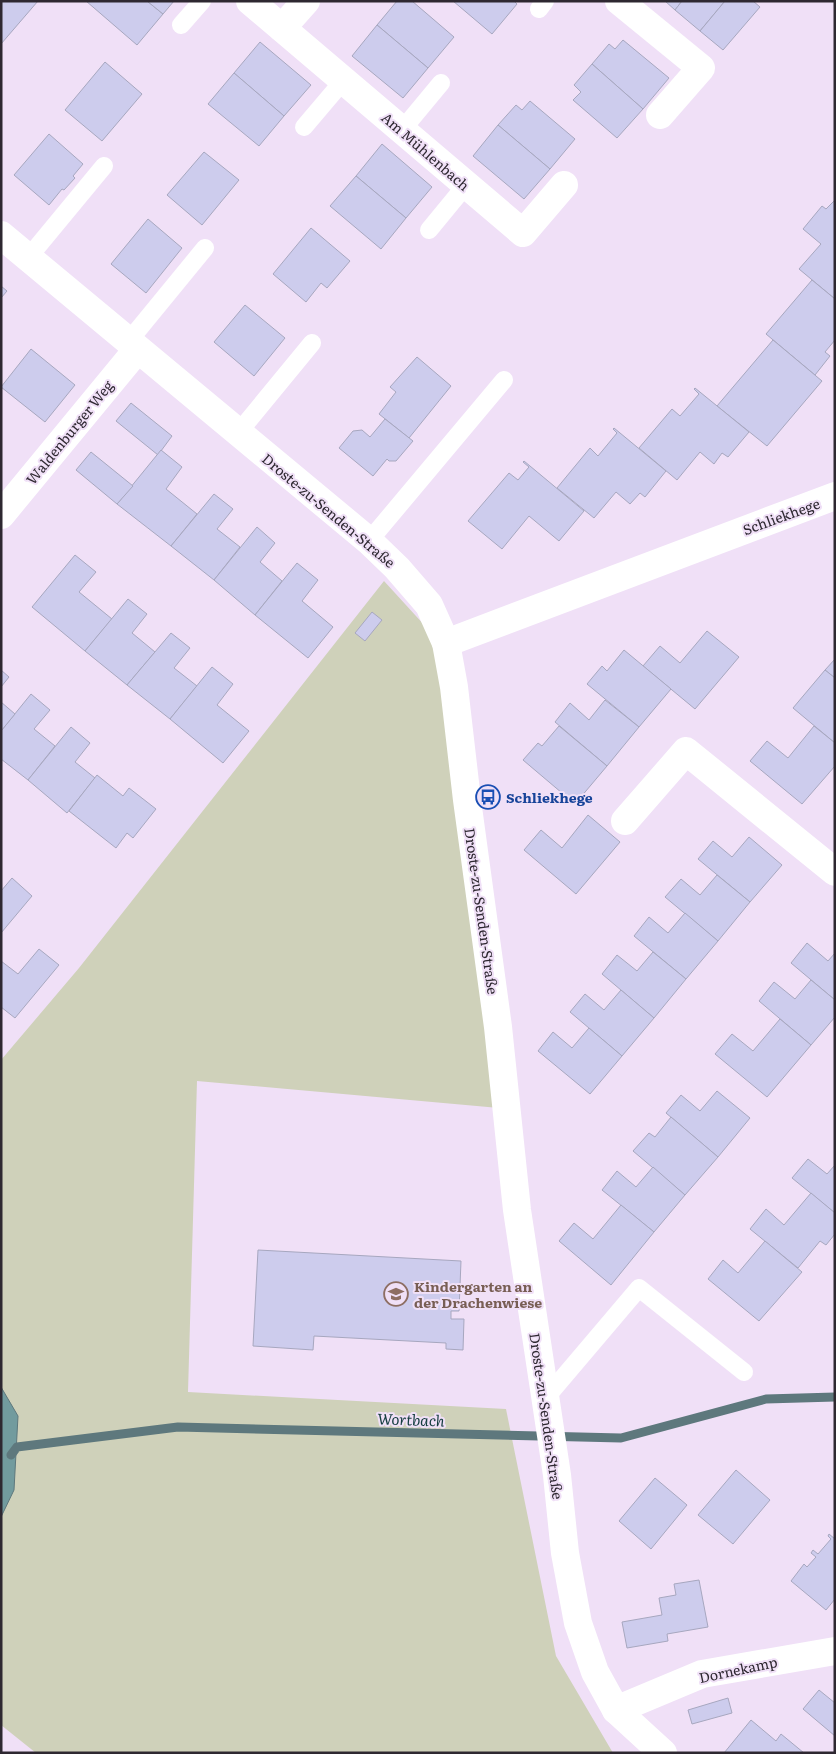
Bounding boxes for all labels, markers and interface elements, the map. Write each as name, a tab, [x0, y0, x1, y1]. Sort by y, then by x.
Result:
street label: Am Mühlenbach	[378, 107, 474, 195]
street label: Waldenburger Weg	[21, 376, 117, 488]
street label: Droste-zu-Senden-Straße	[258, 448, 400, 572]
street label: Schliekhege	[740, 493, 822, 539]
bus stop icon: Schliekhege	[475, 784, 501, 810]
place label: Schliekhege	[506, 787, 593, 807]
street label: Droste-zu-Senden-Straße	[460, 826, 504, 996]
place label: Kindergarten an der Drachenwiese	[414, 1276, 542, 1312]
school or university icon: Kindergarten an der Drachenwiese	[383, 1281, 409, 1307]
street label: Droste-zu-Senden-Straße	[525, 1331, 569, 1501]
water label: Wortbach	[377, 1406, 445, 1432]
street label: Dornekamp	[697, 1651, 779, 1687]

